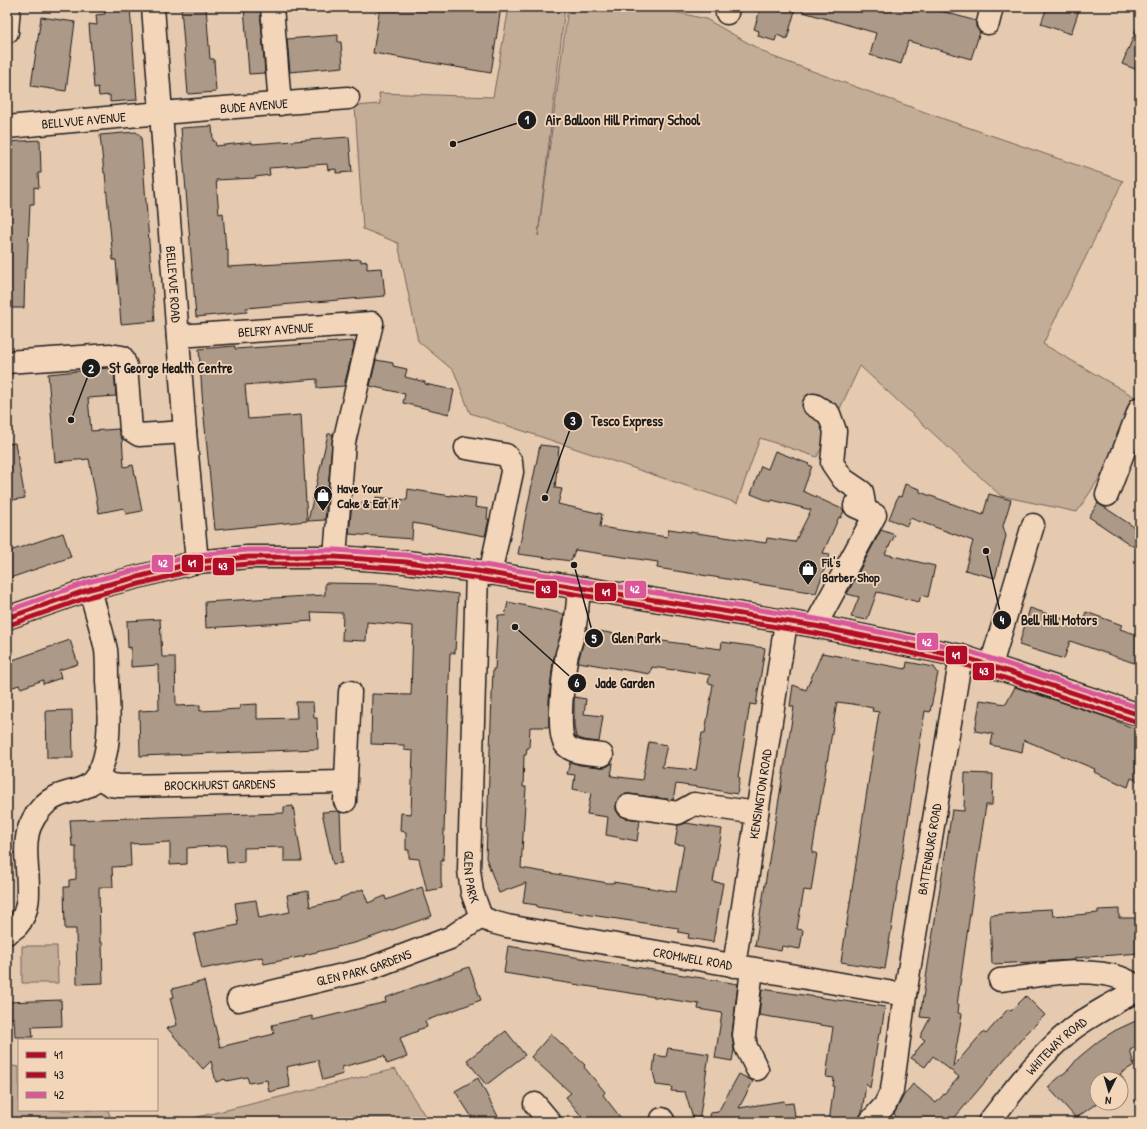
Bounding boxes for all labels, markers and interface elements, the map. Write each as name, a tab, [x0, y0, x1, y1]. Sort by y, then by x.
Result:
street label: BUDE AVENUE	[219, 94, 289, 117]
street label: BELLVUE AVENUE	[41, 107, 127, 133]
callout: Air Balloon Hill Primary School	[517, 107, 708, 133]
text: Air Balloon Hill Primary School	[546, 110, 701, 131]
text: 1	[525, 111, 530, 128]
street label: BELLEVUE ROAD	[162, 245, 186, 324]
street label: BELFRY AVENUE	[237, 318, 315, 341]
callout: St George Health Centre	[81, 355, 241, 381]
text: St George Health Centre	[109, 358, 233, 379]
text: 2	[88, 360, 94, 377]
callout: Tesco Express	[563, 408, 671, 434]
text: Tesco Express	[590, 411, 664, 432]
text: 3	[570, 412, 576, 429]
place label: Have Your Cake & Eat It	[337, 479, 399, 512]
shop icon: Have Your Cake & Eat It	[312, 484, 334, 512]
place label: Fil's Barber Shop	[821, 553, 880, 587]
line badge: 42	[151, 554, 174, 573]
line badge: 41	[181, 554, 204, 573]
text: 42	[158, 556, 168, 570]
text: 41	[188, 556, 196, 570]
line badge: 43	[212, 557, 235, 576]
shop icon: Fil's Barber Shop	[797, 558, 819, 586]
text: 43	[218, 559, 228, 573]
line badge: 43	[535, 580, 558, 599]
line badge: 42	[624, 580, 647, 599]
text: 43	[541, 582, 551, 596]
line badge: 41	[594, 582, 617, 602]
text: 42	[630, 582, 640, 596]
text: 41	[602, 585, 610, 599]
callout: Bell Hill Motors	[992, 607, 1105, 633]
text: Bell Hill Motors	[1021, 610, 1098, 629]
text: 4	[1000, 611, 1005, 628]
callout: Glen Park	[584, 625, 669, 651]
text: Glen Park	[612, 628, 661, 647]
text: 5	[591, 630, 597, 647]
line badge: 42	[916, 632, 939, 651]
text: 42	[922, 635, 932, 649]
line badge: 41	[945, 645, 968, 665]
text: 41	[952, 648, 960, 662]
line badge: 43	[972, 662, 995, 681]
text: 43	[979, 664, 989, 678]
callout: Jade Garden	[567, 670, 663, 696]
text: Jade Garden	[595, 673, 655, 692]
text: 6	[575, 674, 580, 691]
street label: KENSINGTON ROAD	[744, 747, 776, 840]
street label: BROCKHURST GARDENS	[164, 774, 276, 794]
street label: BATTENBURG ROAD	[913, 801, 946, 896]
street label: GLEN PARK	[460, 851, 484, 905]
street label: CROMWELL ROAD	[652, 942, 734, 974]
street label: GLEN PARK GARDENS	[314, 944, 414, 990]
street label: WHITEWAY ROAD	[1021, 1012, 1091, 1079]
legend	[18, 1039, 158, 1111]
text: 41	[54, 1046, 63, 1063]
text: 43	[54, 1066, 64, 1083]
north arrow	[1089, 1071, 1129, 1111]
text: 42	[54, 1086, 65, 1103]
text: N	[1104, 1094, 1112, 1108]

